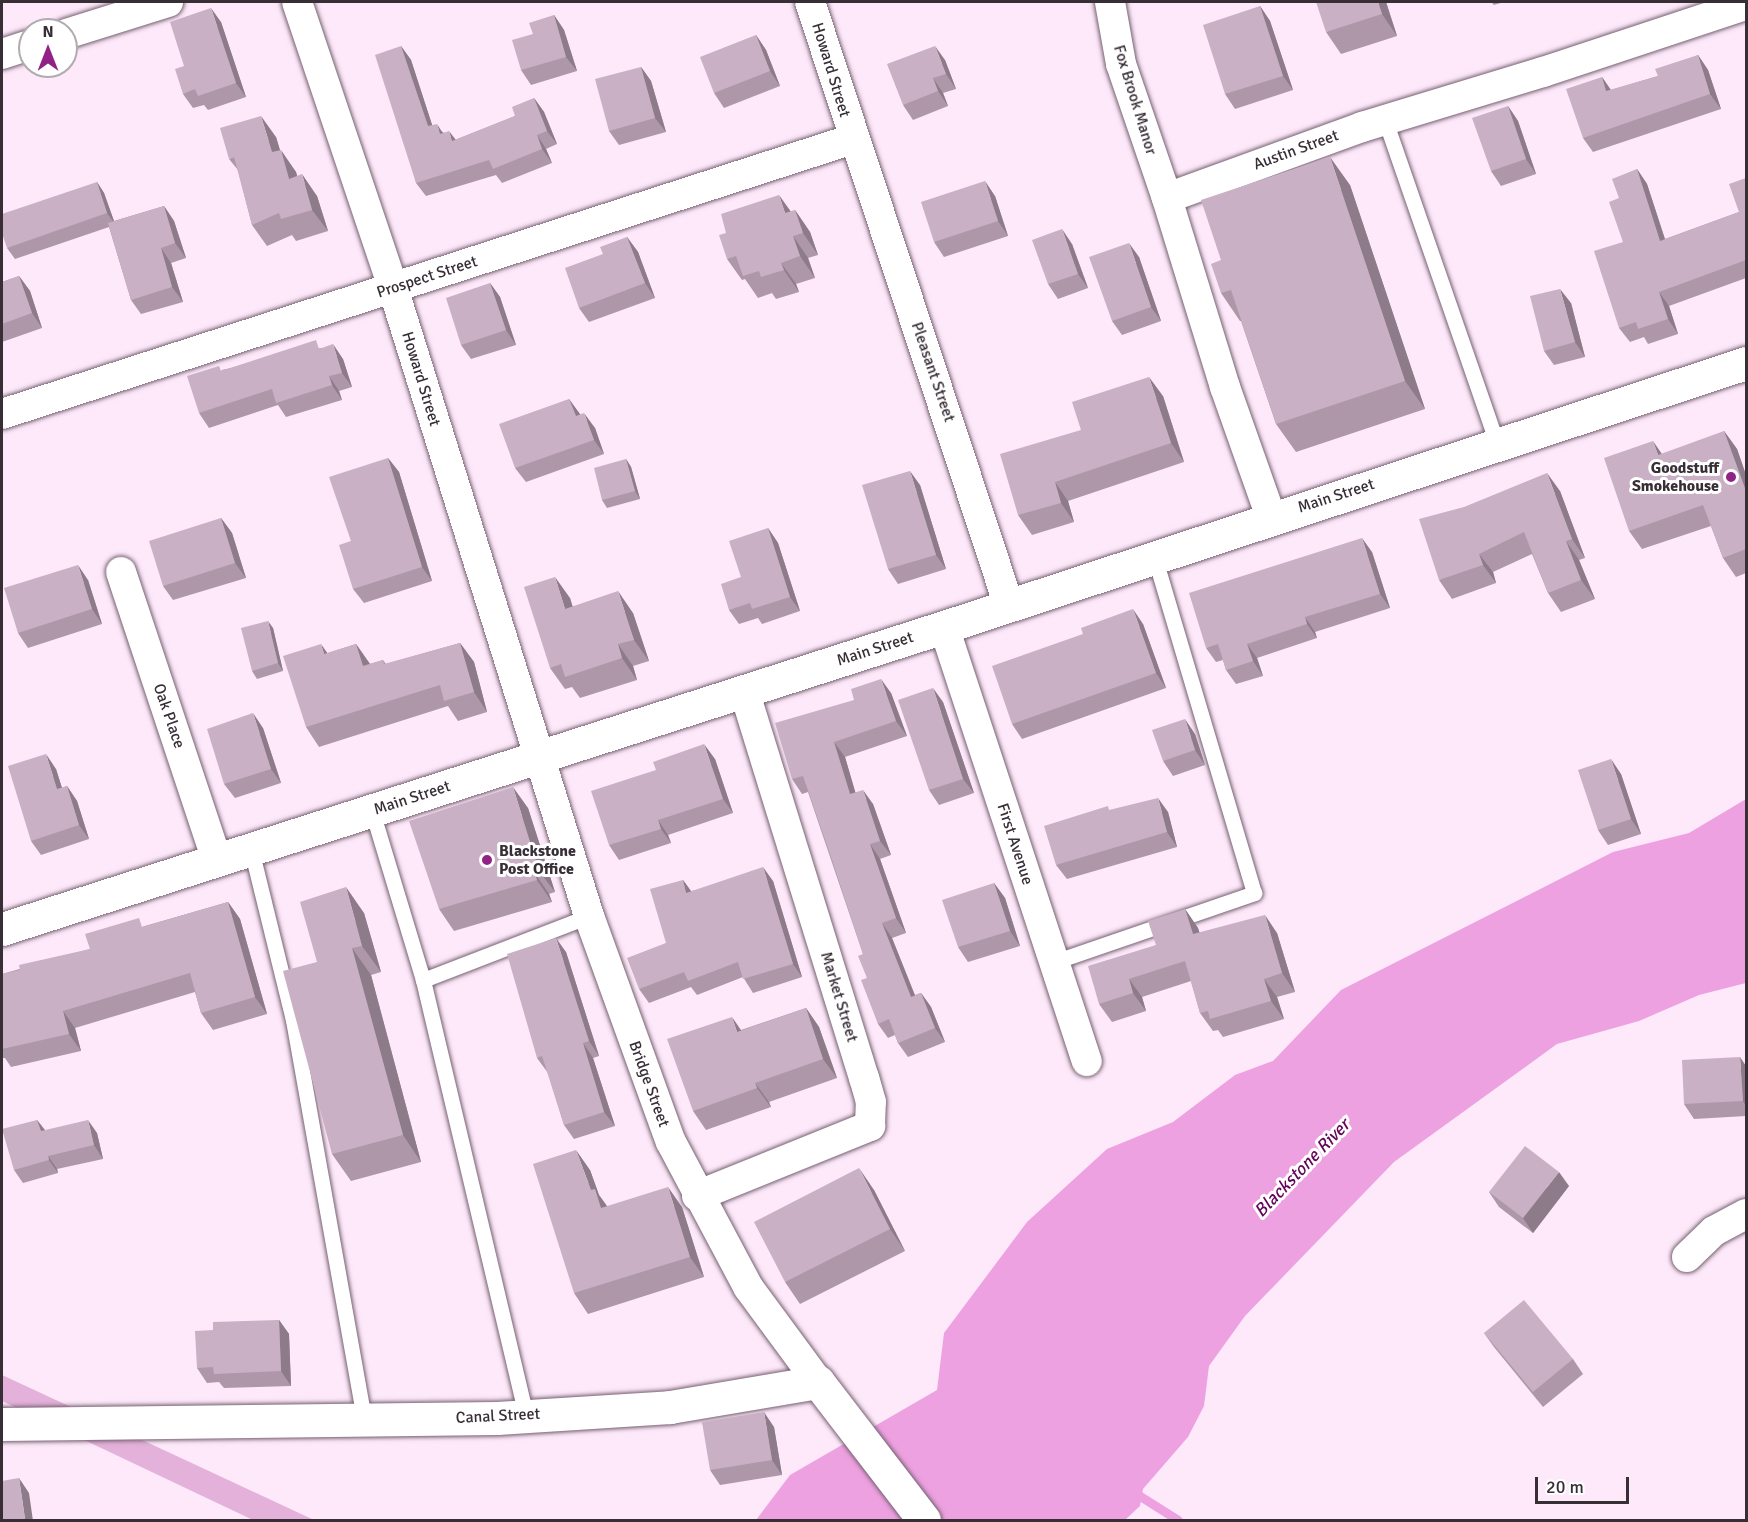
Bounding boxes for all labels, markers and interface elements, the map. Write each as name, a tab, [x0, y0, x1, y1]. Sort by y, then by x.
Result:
north arrow	[18, 18, 78, 78]
street label: Howard Street	[808, 20, 854, 120]
text: N	[42, 22, 54, 42]
street label: Fox Brook Manor	[1109, 43, 1161, 157]
street label: Austin Street	[1251, 126, 1341, 174]
street label: Prospect Street	[374, 252, 480, 302]
street label: Pleasant Street	[907, 320, 959, 424]
street label: Howard Street	[398, 329, 444, 429]
place label: Goodstuff Smokehouse	[1632, 458, 1719, 496]
marker: Goodstuff Smokehouse	[1724, 470, 1738, 484]
street label: Main Street	[1295, 475, 1377, 517]
street label: Main Street	[834, 628, 916, 670]
street label: Oak Place	[149, 681, 189, 751]
street label: Main Street	[371, 777, 453, 819]
street label: First Avenue	[993, 801, 1037, 887]
place label: Blackstone Post Office	[499, 841, 576, 879]
marker: Blackstone Post Office	[480, 853, 494, 867]
street label: Market Street	[816, 950, 862, 1044]
street label: Bridge Street	[625, 1038, 673, 1130]
water label: Blackstone River	[1250, 1114, 1354, 1222]
street label: Canal Street	[455, 1404, 541, 1428]
scale bar	[1538, 1465, 1632, 1503]
text: 20 m	[1546, 1476, 1584, 1498]

